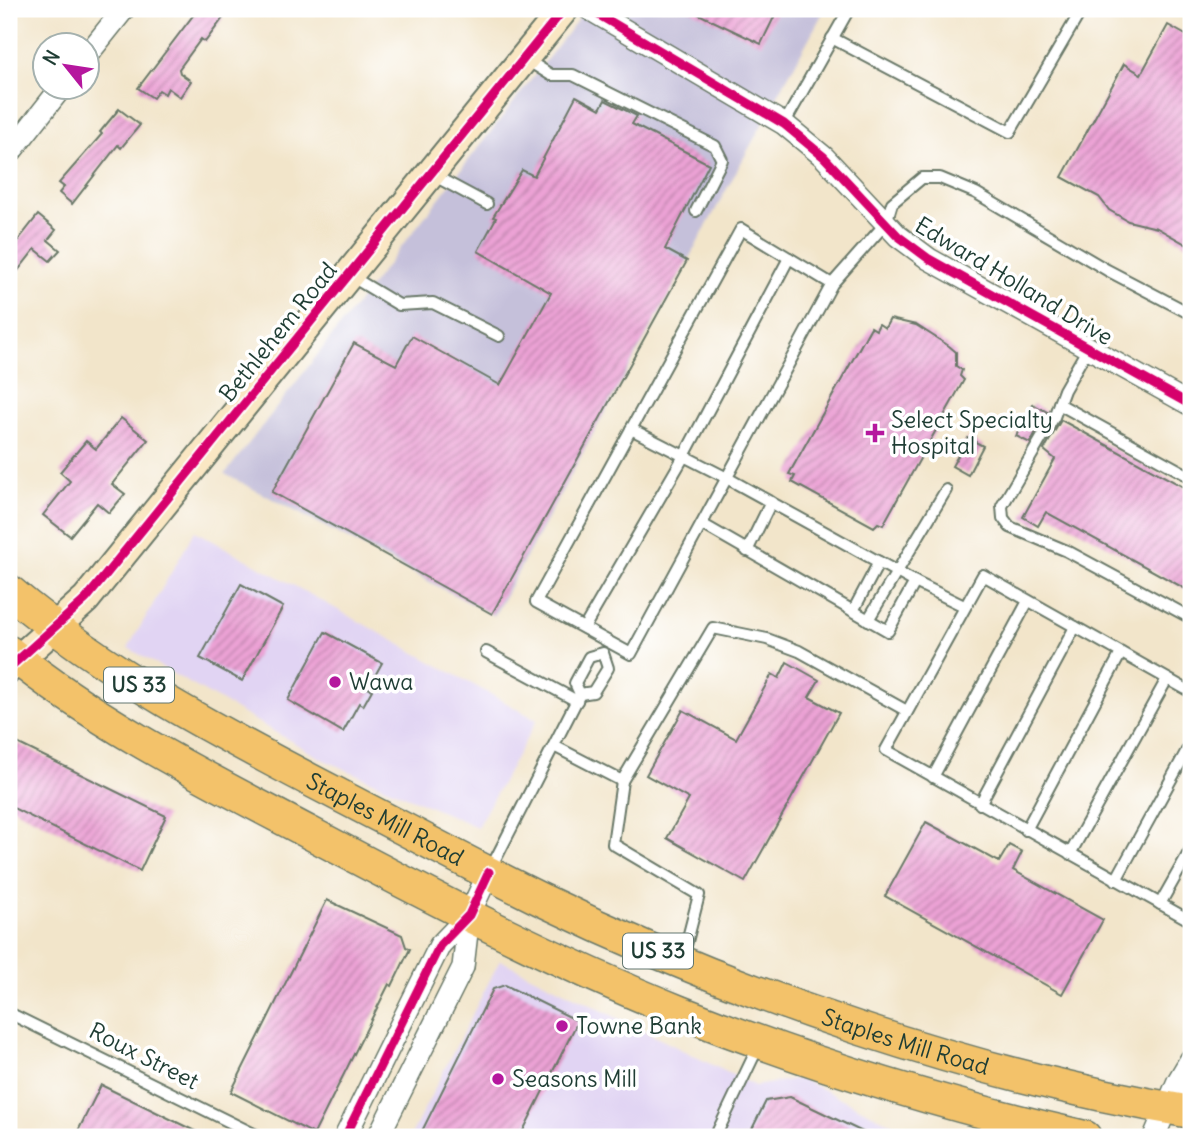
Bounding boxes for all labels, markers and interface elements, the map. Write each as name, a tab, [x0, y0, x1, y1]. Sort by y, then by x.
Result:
north arrow	[32, 32, 102, 102]
text: N	[38, 46, 65, 69]
street label: Edward Holland Drive	[910, 210, 1118, 351]
street label: Bethlehem Road	[212, 256, 343, 407]
place label: Select Specialty Hospital	[891, 405, 1053, 460]
marker: Select Specialty Hospital	[865, 423, 885, 443]
place label: Wawa	[349, 667, 414, 696]
road number: US 33	[104, 668, 174, 702]
marker: Wawa	[327, 674, 343, 690]
street label: Staples Mill Road	[302, 766, 469, 872]
road number: US 33	[623, 934, 693, 968]
street label: Staples Mill Road	[818, 1002, 992, 1081]
place label: Towne Bank	[576, 1011, 702, 1040]
street label: Roux Street	[85, 1016, 204, 1096]
marker: Towne Bank	[554, 1018, 570, 1034]
place label: Seasons Mill	[512, 1064, 637, 1093]
marker: Seasons Mill	[490, 1071, 506, 1087]

